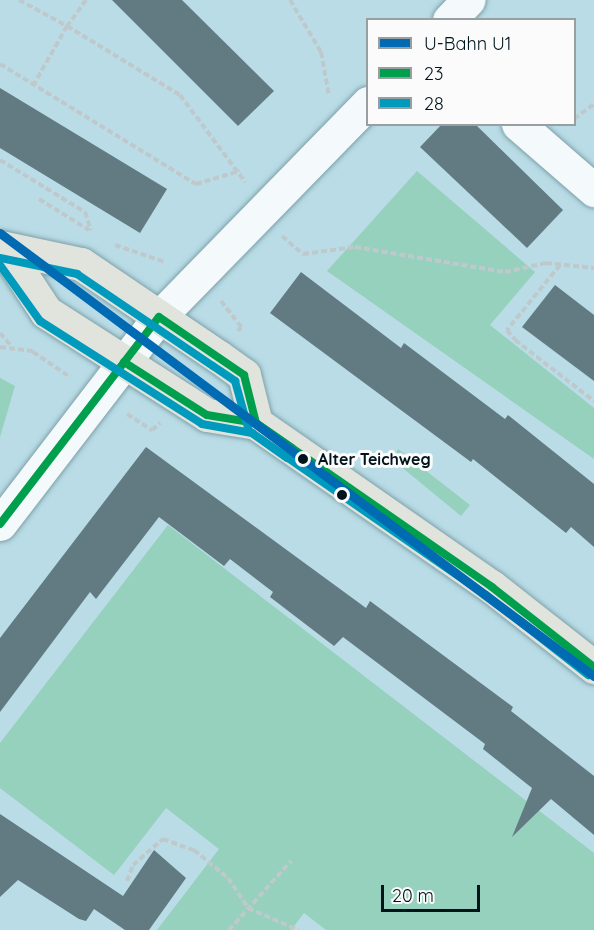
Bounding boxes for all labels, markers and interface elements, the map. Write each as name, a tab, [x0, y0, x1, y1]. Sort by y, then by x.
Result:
legend	[366, 18, 576, 126]
text: U-Bahn U1	[424, 32, 512, 55]
text: 23	[424, 62, 443, 85]
text: 28	[424, 92, 444, 115]
marker: Alter Teichweg	[293, 449, 313, 469]
place label: Alter Teichweg	[318, 449, 431, 469]
unlabelled marker	[336, 489, 348, 501]
scale bar	[384, 873, 483, 911]
text: 20 m	[392, 884, 434, 907]

